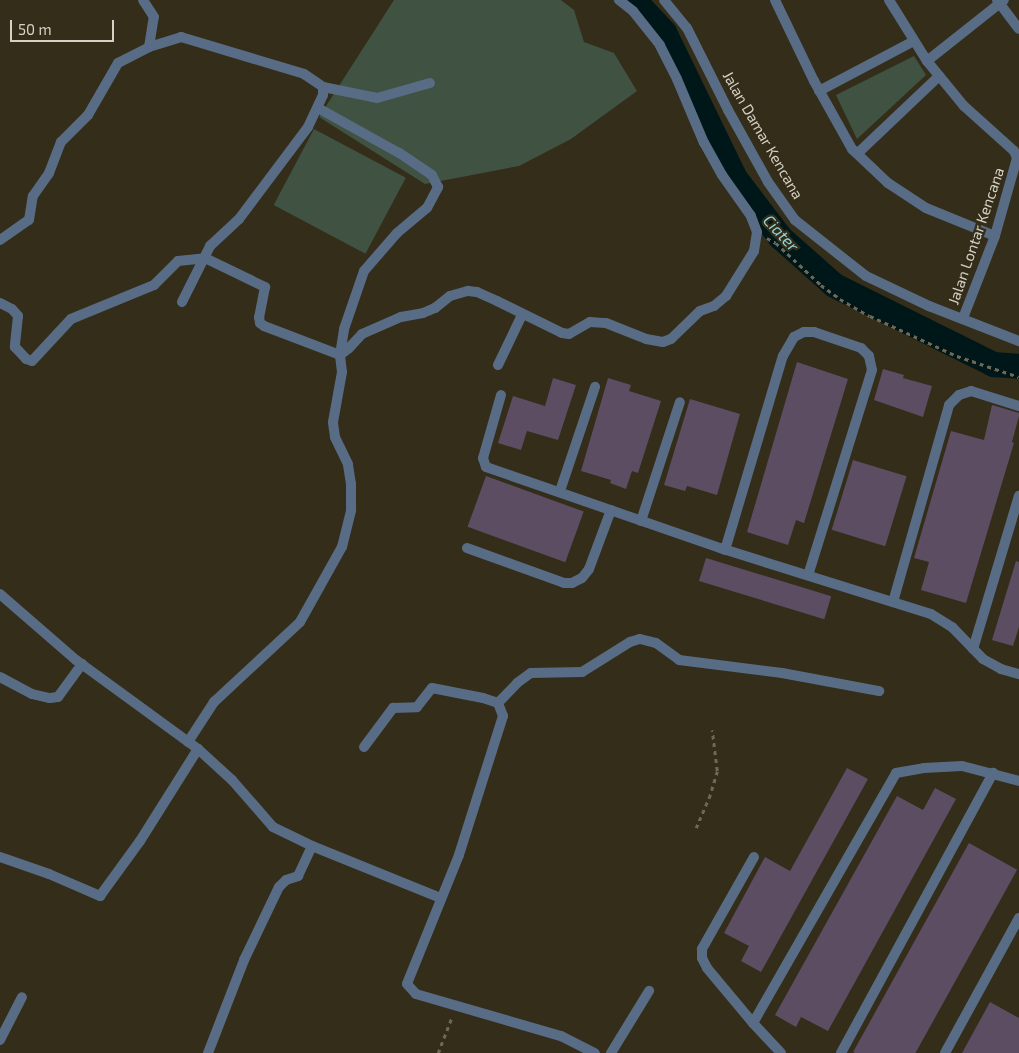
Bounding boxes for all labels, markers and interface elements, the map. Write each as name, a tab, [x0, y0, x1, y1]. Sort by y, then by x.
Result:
scale bar	[12, 10, 116, 42]
text: 50 m	[18, 20, 52, 38]
street label: Jalan Damar Kencana	[719, 68, 807, 202]
street label: Jalan Lontar Kencana	[944, 165, 1008, 307]
water label: Ciater	[759, 211, 803, 255]

